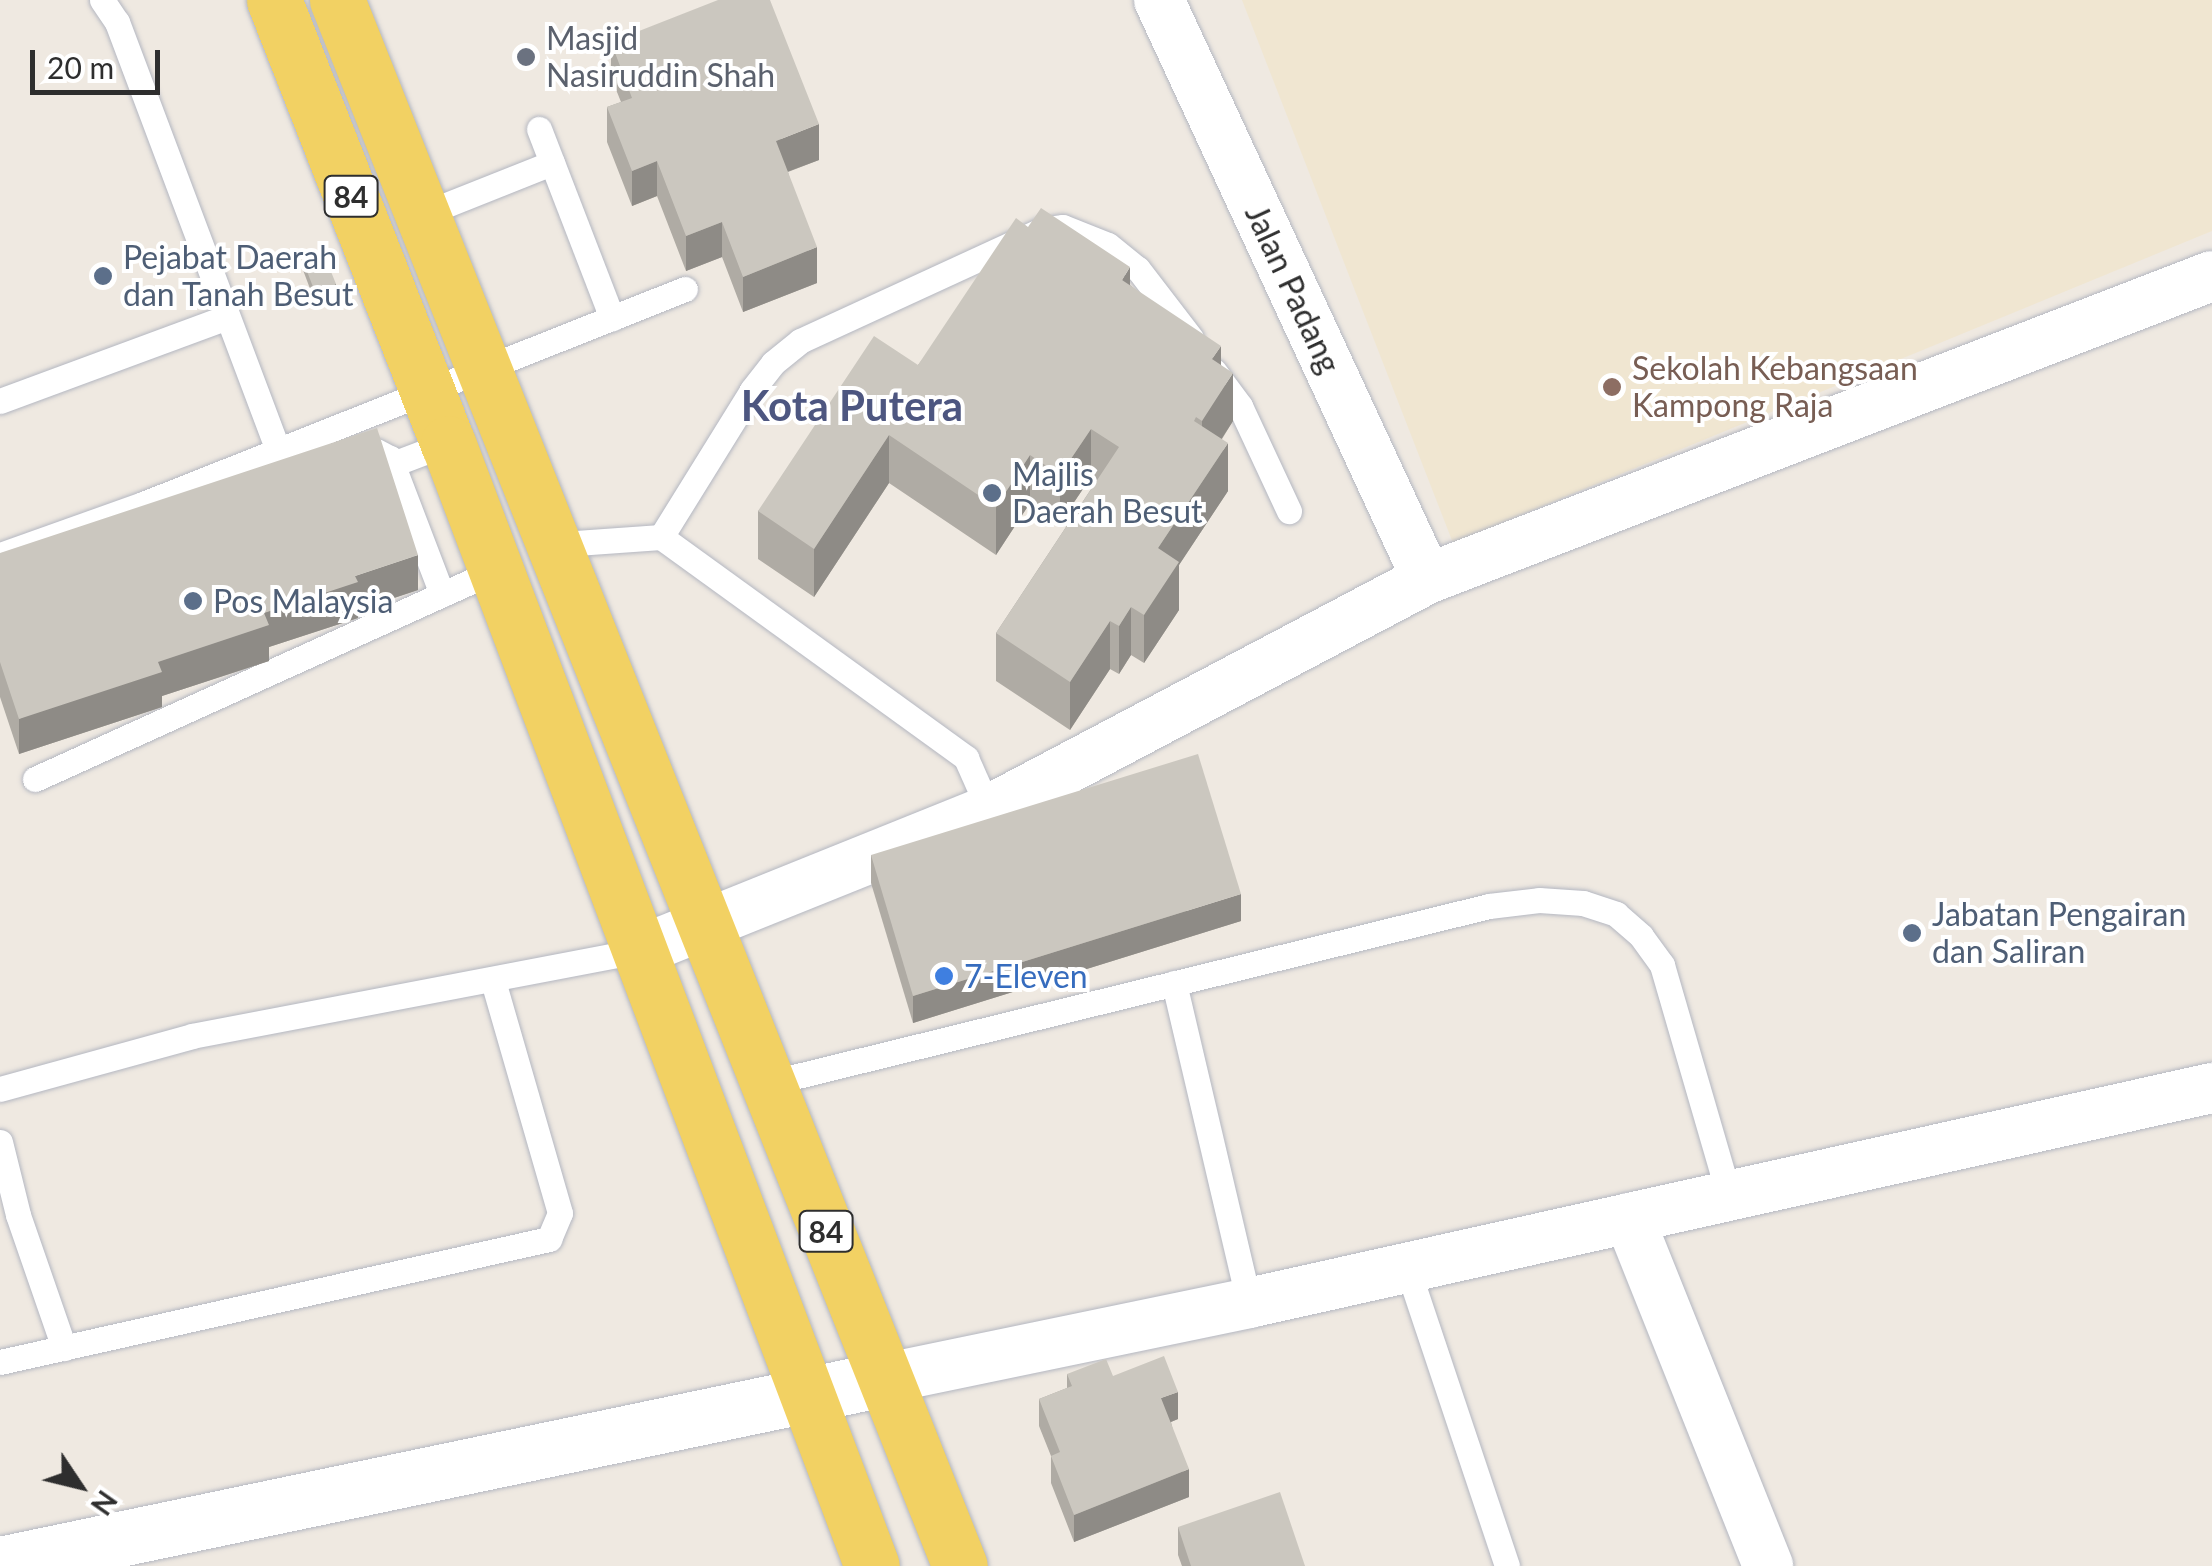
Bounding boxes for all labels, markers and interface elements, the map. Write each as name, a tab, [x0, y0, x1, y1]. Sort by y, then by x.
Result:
place label: Masjid Nasiruddin Shah	[546, 20, 775, 95]
scale bar	[35, 30, 165, 92]
marker: Masjid Nasiruddin Shah	[515, 46, 537, 68]
text: 20 m	[47, 49, 114, 85]
road number: 84	[324, 171, 378, 221]
street label: Jalan Padang	[1237, 199, 1349, 379]
place label: Pejabat Daerah dan Tanah Besut	[123, 239, 354, 314]
marker: Pejabat Daerah dan Tanah Besut	[92, 265, 114, 287]
place label: Sekolah Kebangsaan Kampong Raja	[1632, 350, 1918, 425]
marker: Sekolah Kebangsaan Kampong Raja	[1601, 376, 1623, 398]
district label: Kota Putera	[741, 380, 963, 430]
place label: Majlis Daerah Besut	[1012, 456, 1203, 531]
marker: Majlis Daerah Besut	[981, 482, 1003, 504]
place label: Pos Malaysia	[213, 582, 393, 620]
marker: Pos Malaysia	[182, 590, 204, 612]
place label: Jabatan Pengairan dan Saliran	[1932, 896, 2186, 971]
marker: Jabatan Pengairan dan Saliran	[1901, 922, 1923, 944]
place label: 7-Eleven	[964, 957, 1088, 995]
marker: 7-Eleven	[933, 965, 955, 987]
road number: 84	[798, 1206, 854, 1256]
north arrow	[30, 1436, 130, 1536]
text: N	[84, 1485, 125, 1522]

